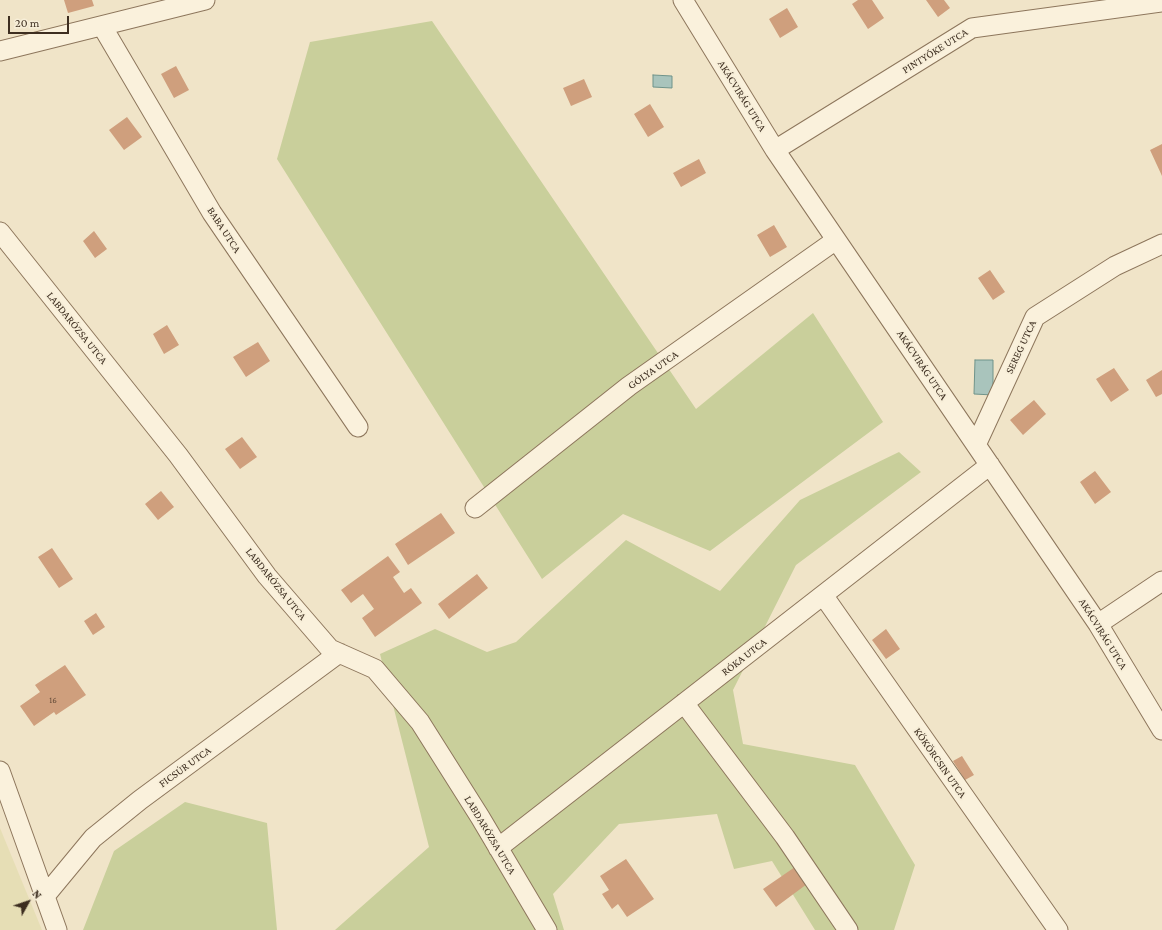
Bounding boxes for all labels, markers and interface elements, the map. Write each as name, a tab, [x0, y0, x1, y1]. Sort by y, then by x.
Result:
scale bar	[10, 8, 71, 34]
text: 20 m	[15, 16, 39, 30]
street label: PINTYŐKE UTCA	[900, 26, 970, 76]
street label: AKÁCVIRÁG UTCA	[715, 58, 769, 134]
street label: BABA UTCA	[204, 205, 244, 255]
street label: LABDARÓZSA UTCA	[44, 289, 110, 367]
street label: SEREG UTCA	[1003, 318, 1039, 376]
street label: AKÁCVIRÁG UTCA	[894, 328, 950, 402]
street label: GÓLYA UTCA	[625, 348, 681, 392]
street label: LABDARÓZSA UTCA	[243, 545, 309, 623]
street label: AKÁCVIRÁG UTCA	[1076, 596, 1130, 672]
street label: RÓKA UTCA	[719, 635, 769, 679]
house number: 16	[49, 695, 57, 705]
street label: KÖKÖRCSIN UTCA	[911, 725, 969, 801]
street label: FICSÚR UTCA	[156, 744, 214, 790]
street label: LABDARÓZSA UTCA	[461, 793, 519, 877]
north arrow	[8, 882, 48, 922]
text: N	[30, 888, 44, 901]

